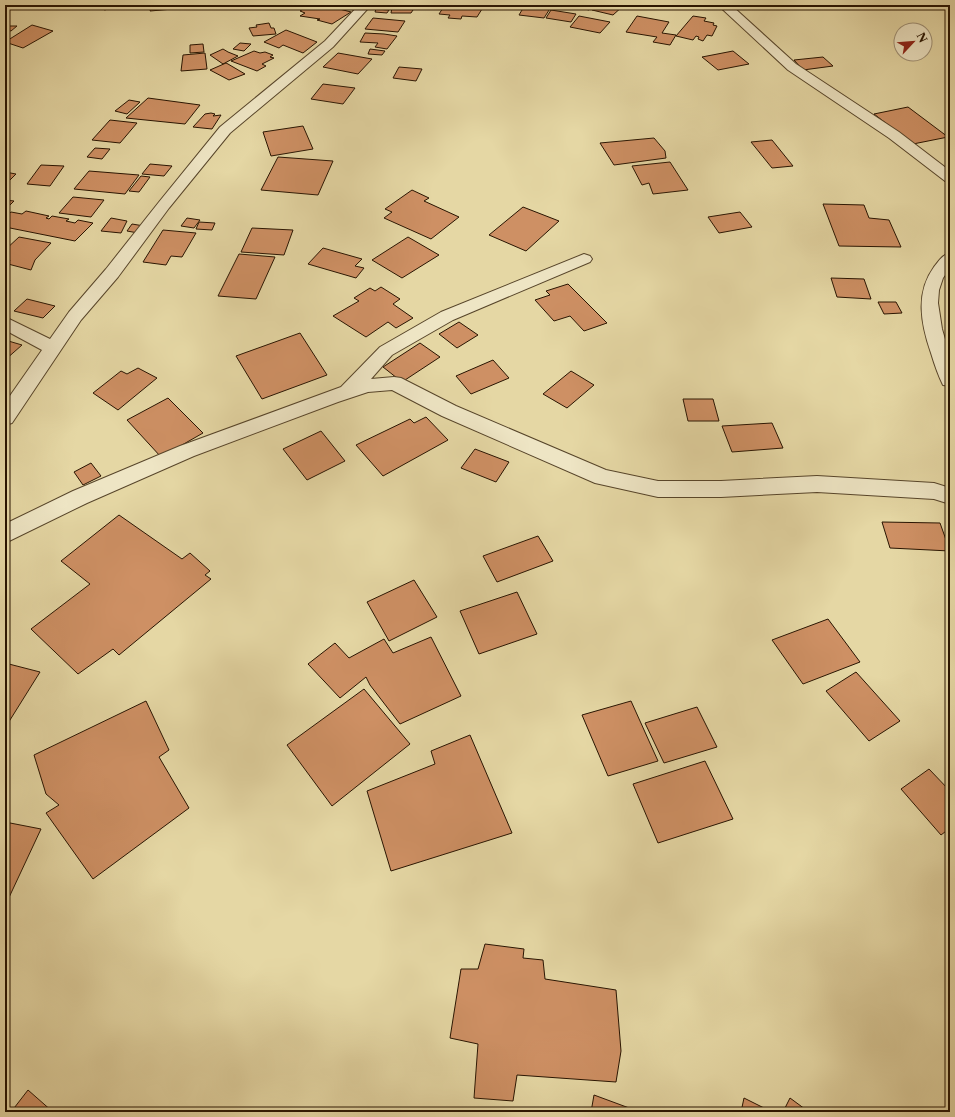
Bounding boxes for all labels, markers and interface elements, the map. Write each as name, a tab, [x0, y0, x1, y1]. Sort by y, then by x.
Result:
north arrow	[893, 22, 933, 62]
text: N	[914, 30, 931, 45]

